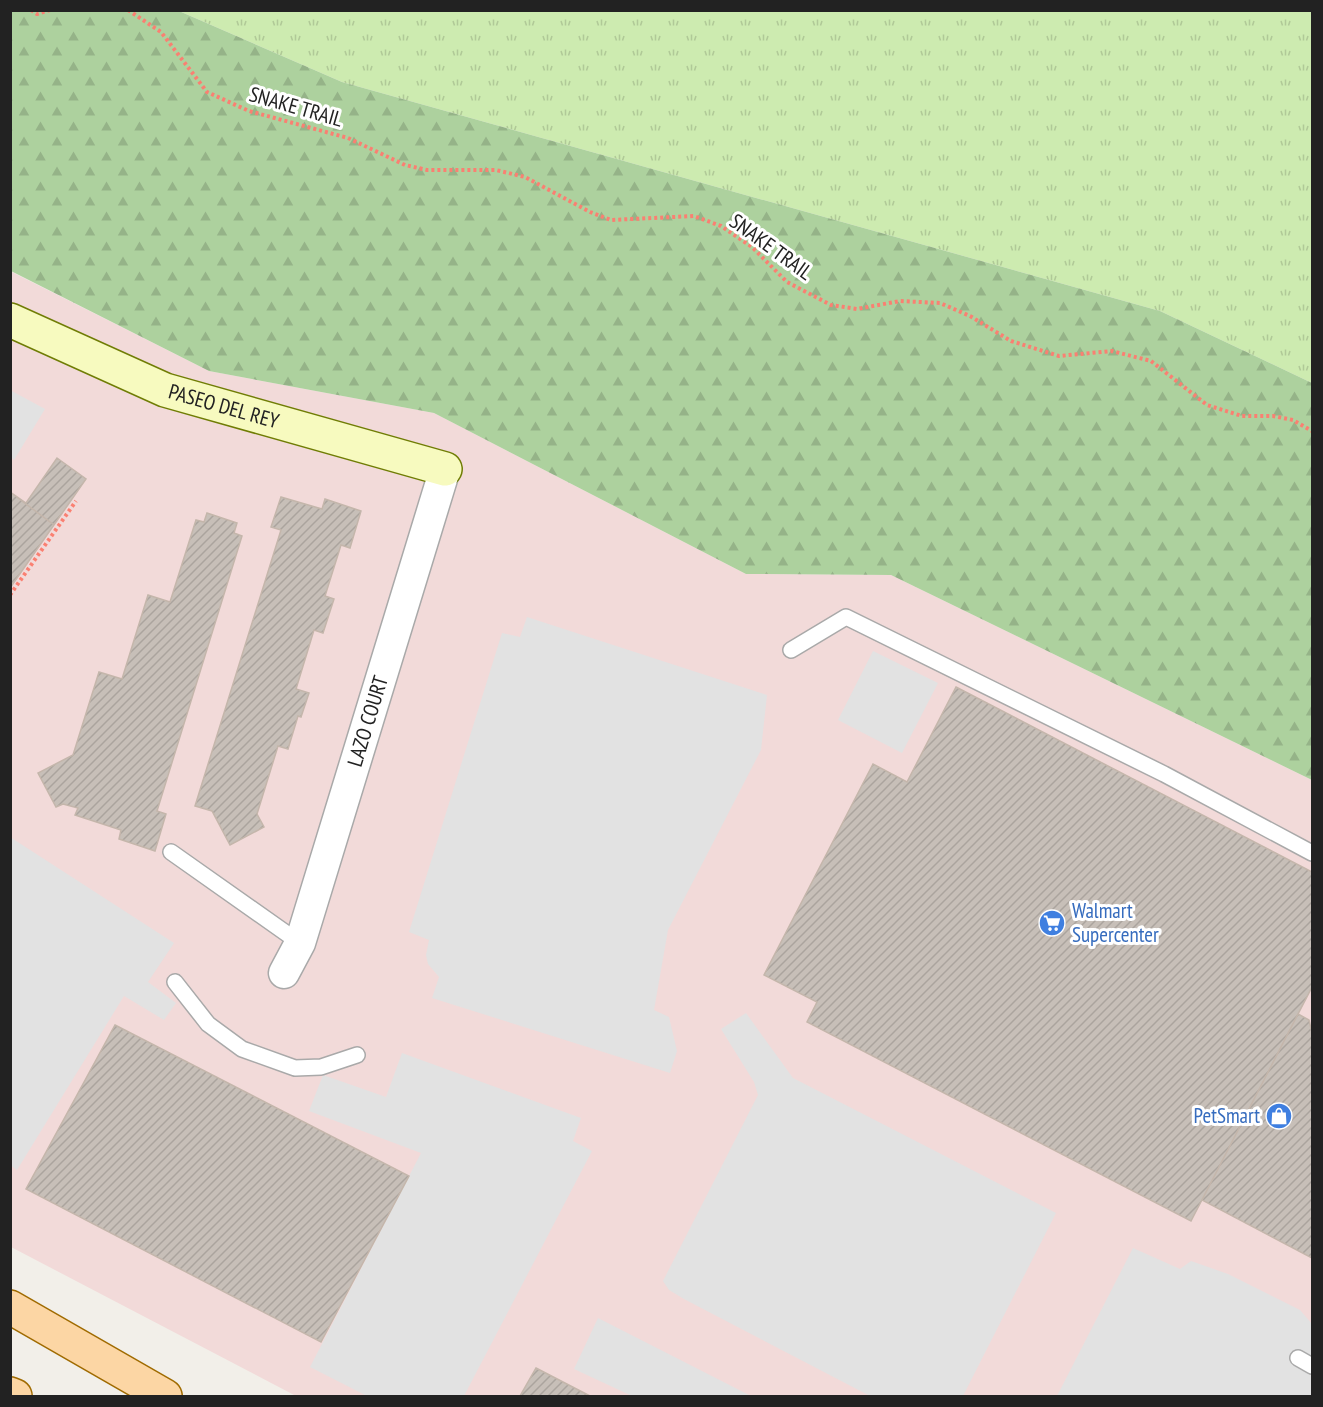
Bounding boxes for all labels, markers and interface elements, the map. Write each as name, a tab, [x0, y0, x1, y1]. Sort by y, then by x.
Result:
street label: SNAKE TRAIL	[246, 80, 346, 133]
street label: SNAKE TRAIL	[725, 207, 818, 286]
street label: PASEO DEL REY	[166, 378, 282, 435]
street label: LAZO COURT	[341, 672, 394, 770]
place label: Walmart Supercenter	[1072, 897, 1159, 948]
supermarket icon: Walmart Supercenter	[1037, 908, 1067, 938]
shop icon: PetSmart	[1264, 1101, 1294, 1131]
place label: PetSmart	[1194, 1102, 1260, 1129]

